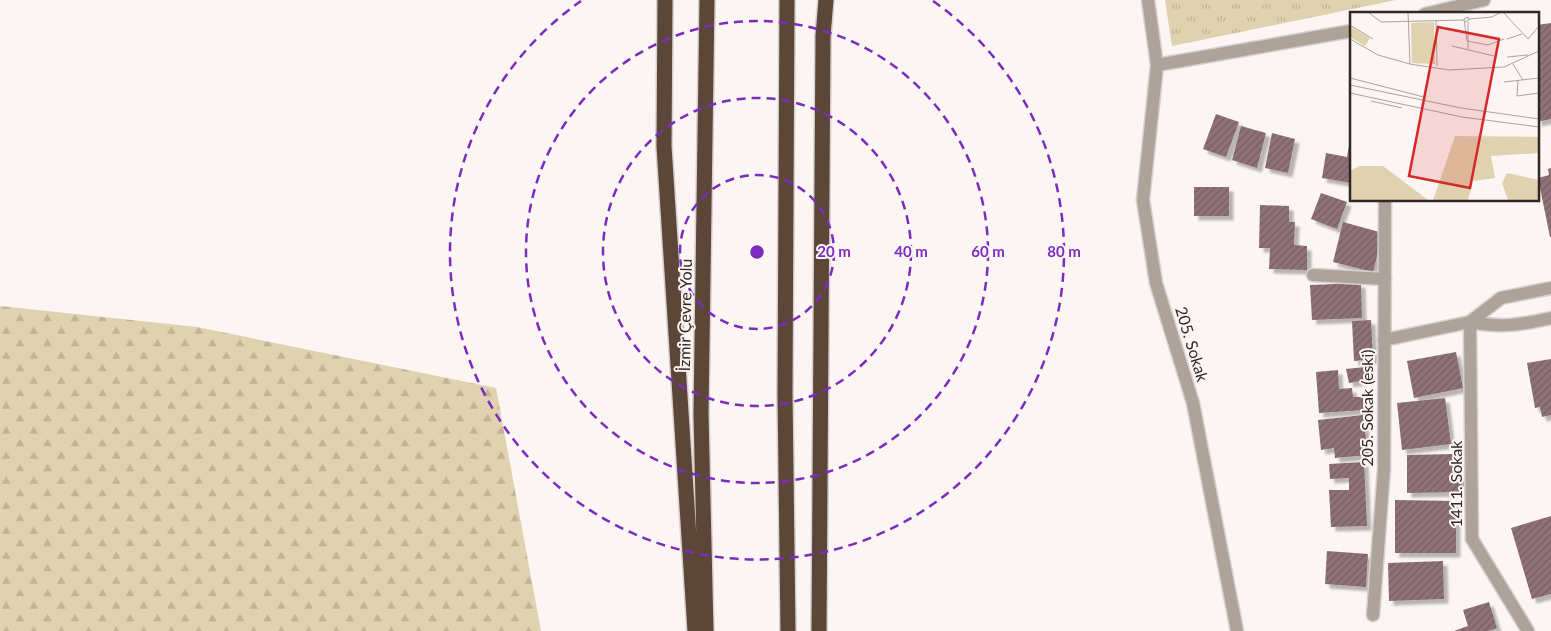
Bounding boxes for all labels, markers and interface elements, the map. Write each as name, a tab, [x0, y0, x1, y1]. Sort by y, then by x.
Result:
inset map	[1350, 12, 1538, 201]
text: 20 m	[817, 242, 851, 260]
text: 40 m	[894, 242, 928, 260]
text: 60 m	[971, 242, 1005, 260]
text: 80 m	[1047, 242, 1081, 260]
centre of rings	[748, 243, 766, 261]
street label: İzmir Çevre Yolu	[674, 259, 695, 371]
street label: 205. Sokak	[1172, 304, 1213, 385]
street label: 205. Sokak (eski)	[1357, 349, 1376, 467]
street label: 1411. Sokak	[1446, 440, 1465, 527]

